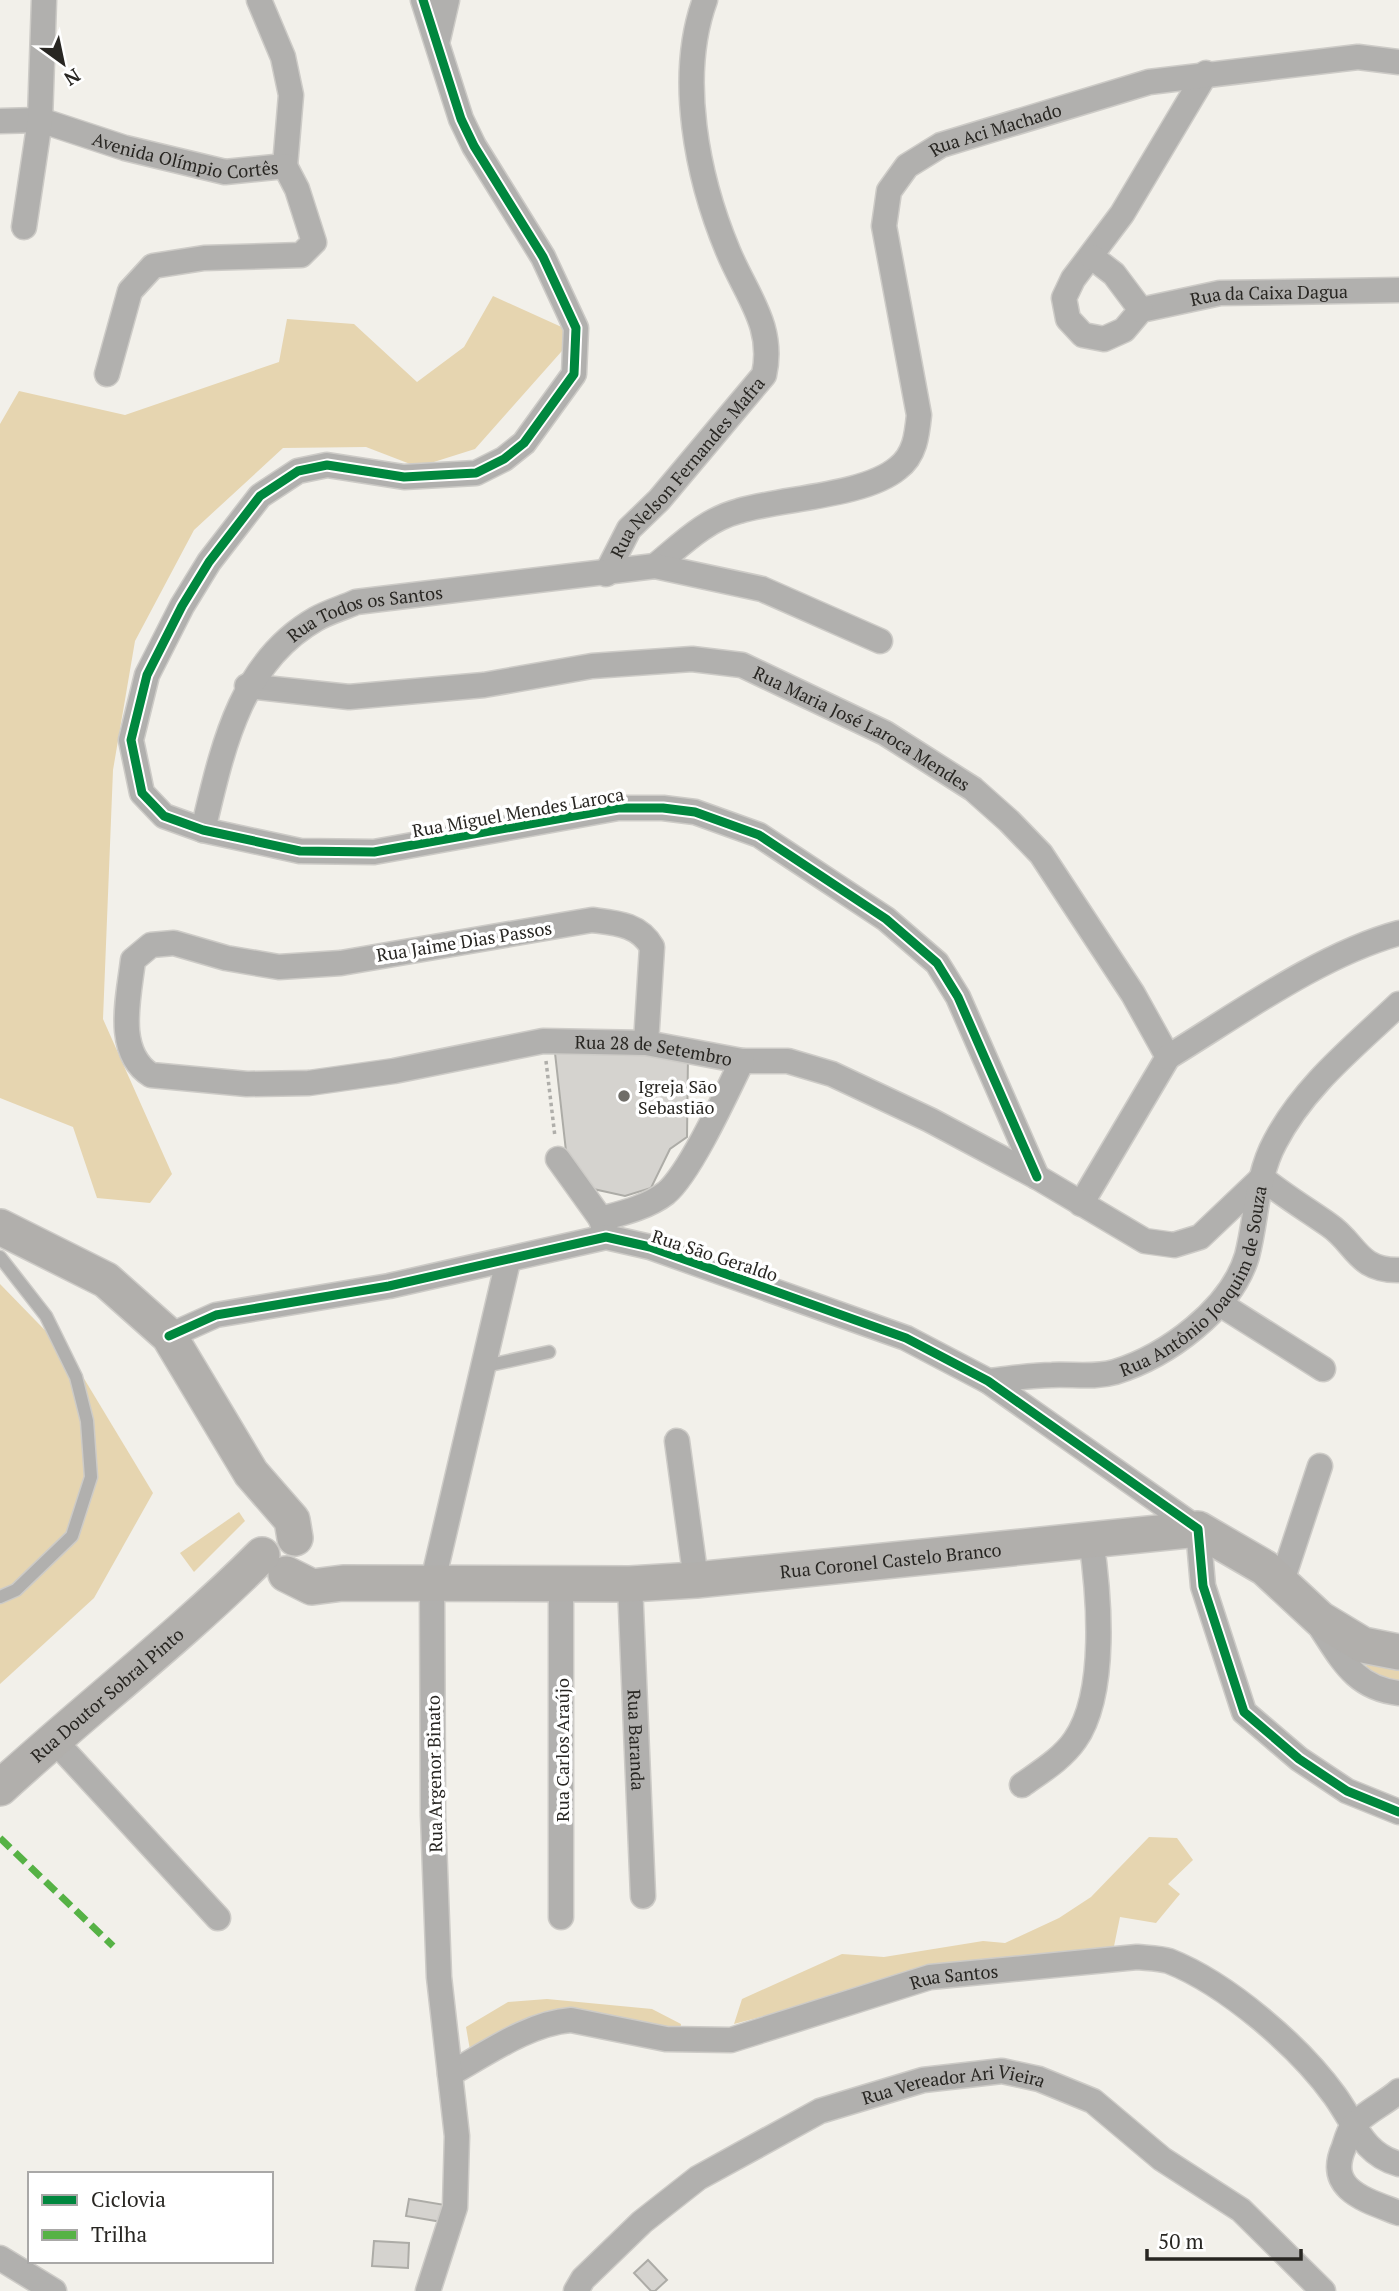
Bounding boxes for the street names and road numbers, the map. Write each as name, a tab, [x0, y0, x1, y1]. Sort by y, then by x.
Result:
street label: Rua Aci Machado	[924, 97, 1064, 162]
street label: Avenida Olímpio Cortês	[90, 126, 279, 184]
street label: Rua da Caixa Dagua	[1188, 279, 1348, 311]
street label: Rua Nelson Fernandes Mafra	[604, 371, 770, 562]
street label: Rua Todos os Santos	[282, 580, 444, 647]
street label: Rua Maria José Laroca Mendes	[750, 660, 975, 796]
street label: Rua Miguel Mendes Laroca	[410, 782, 626, 842]
street label: Rua Jaime Dias Passos	[374, 915, 554, 967]
street label: Rua 28 de Setembro	[574, 1030, 734, 1071]
street label: Rua Antônio Joaquim de Souza	[1116, 1184, 1272, 1382]
street label: Rua São Geraldo	[649, 1223, 781, 1287]
street label: Rua Coronel Castelo Branco	[779, 1537, 1003, 1583]
street label: Rua Doutor Sobral Pinto	[25, 1622, 189, 1767]
street label: Rua Carlos Araújo	[550, 1678, 574, 1822]
street label: Rua Baranda	[622, 1689, 651, 1791]
street label: Rua Argenor Binato	[421, 1695, 447, 1853]
street label: Rua Santos	[907, 1958, 999, 1995]
street label: Rua Vereador Ari Vieira	[859, 2058, 1049, 2110]

